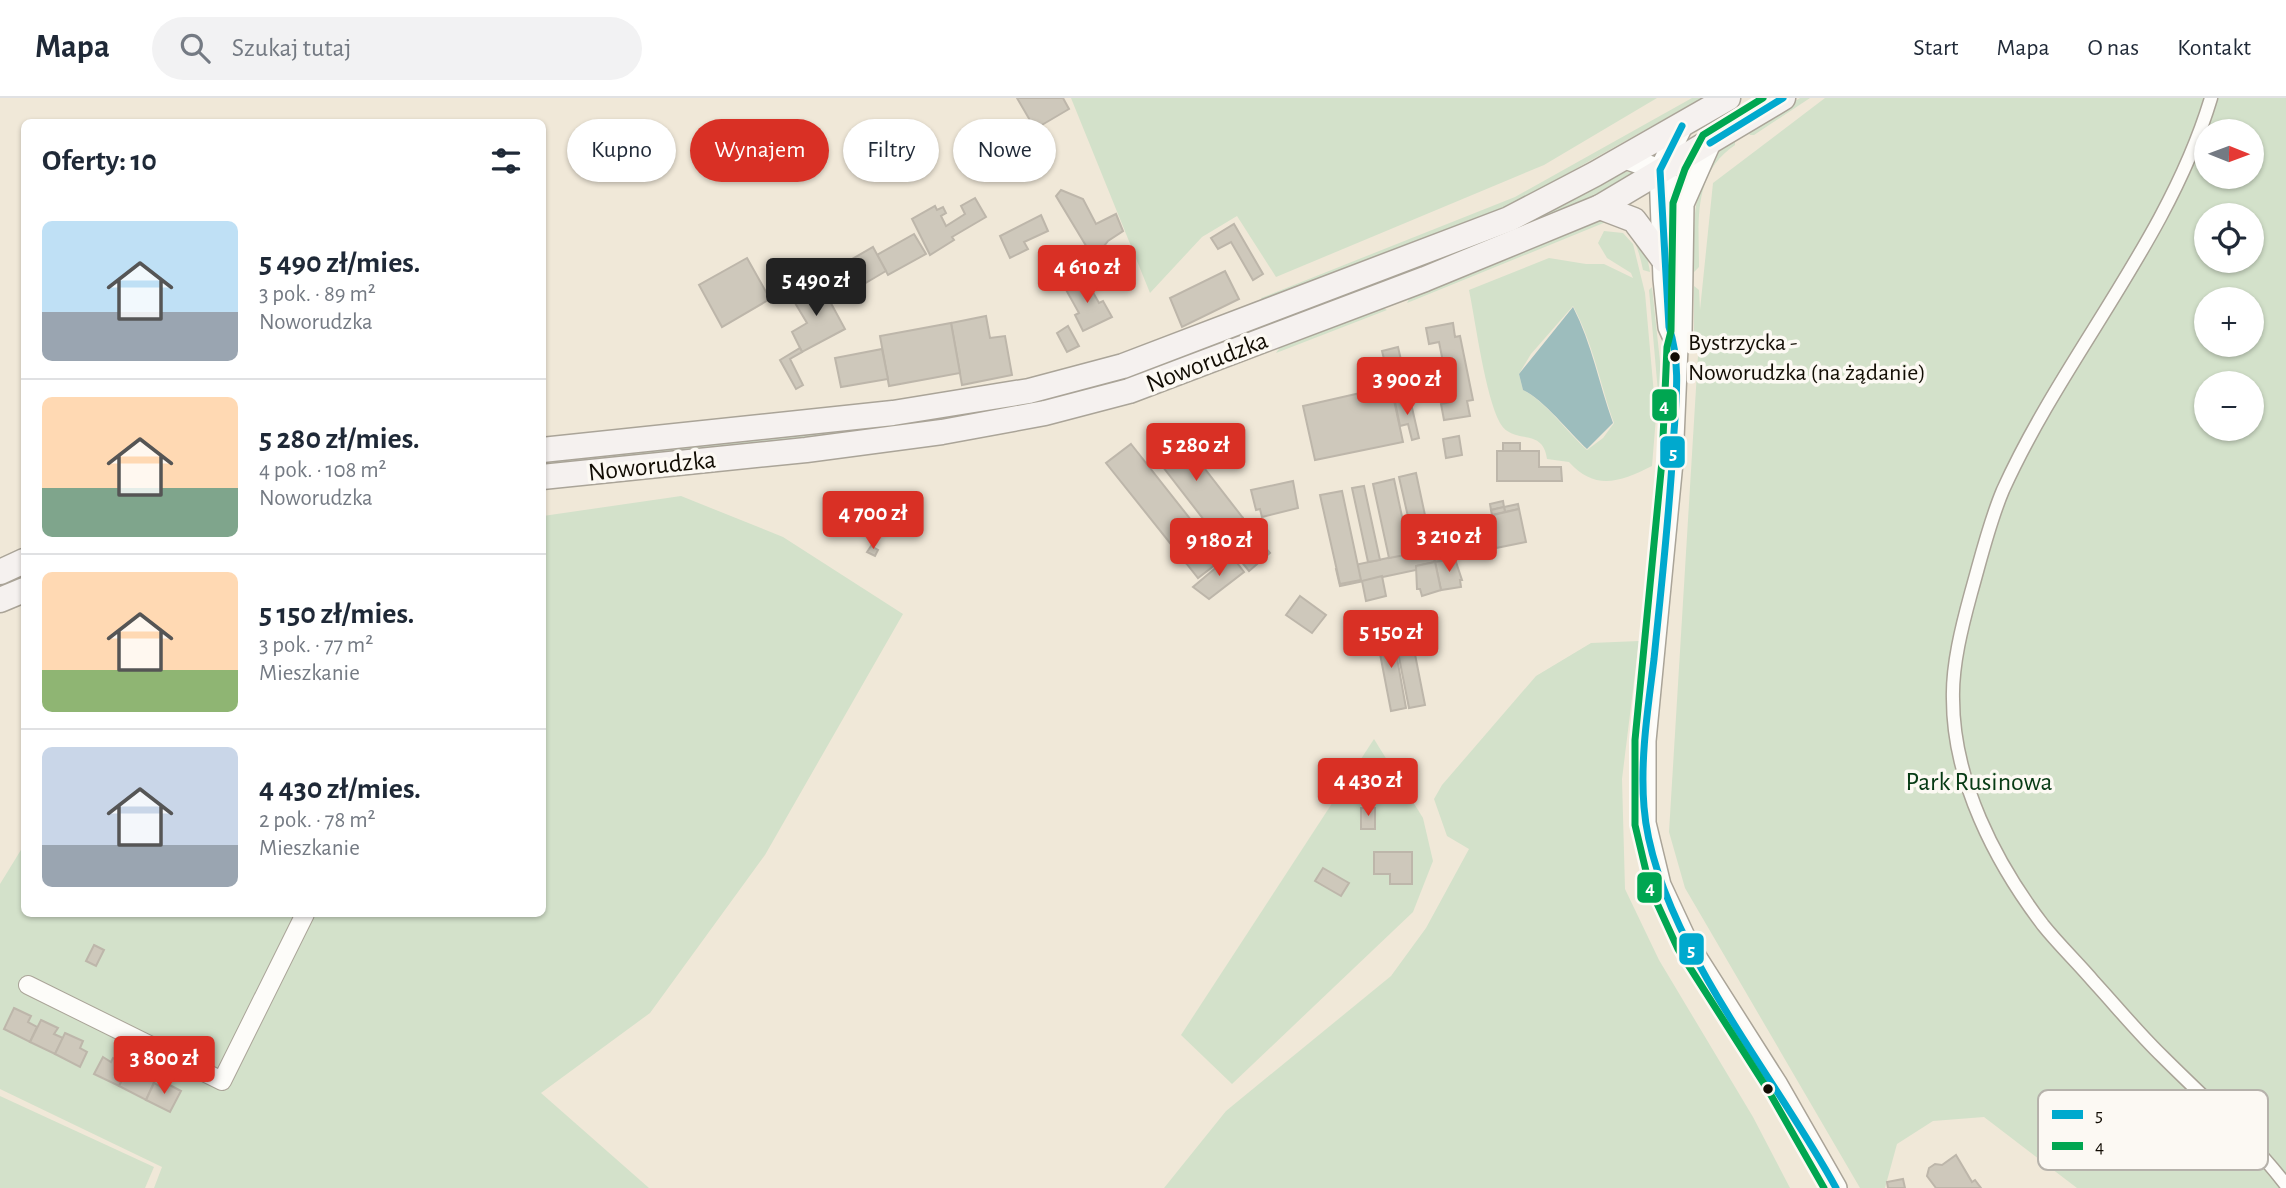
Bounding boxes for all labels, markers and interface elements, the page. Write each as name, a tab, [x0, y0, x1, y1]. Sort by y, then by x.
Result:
search box	[152, 17, 642, 80]
icon: search	[176, 29, 214, 67]
text: Mapa	[35, 31, 110, 64]
text: Szukaj tutaj	[232, 35, 351, 61]
text: Start	[1913, 36, 1958, 60]
text: Mapa	[1996, 36, 2050, 60]
text: O nas	[2088, 36, 2139, 60]
text: Kontakt	[2177, 36, 2251, 60]
chip: Kupno	[567, 119, 676, 182]
chip: Wynajem	[690, 119, 829, 182]
chip: Filtry	[843, 119, 939, 182]
chip: Nowe	[953, 119, 1056, 182]
north arrow	[2194, 119, 2264, 189]
map controls	[2194, 119, 2264, 441]
icon: filters	[487, 142, 525, 180]
text: Oferty: 10	[42, 146, 157, 176]
button: locate	[2194, 203, 2264, 273]
pin: 4 610 zł	[1015, 246, 1159, 305]
text: 5 490 zł/mies.	[259, 248, 420, 278]
icon: home	[98, 249, 182, 333]
text: 4 610 zł	[1054, 256, 1120, 279]
pin: 5 490 zł	[744, 258, 888, 318]
text: 5 490 zł	[782, 269, 850, 292]
text: 3 pok. · 89 m²	[259, 283, 376, 306]
button: +	[2194, 287, 2264, 357]
text: Noworudzka	[259, 311, 373, 334]
street label: Noworudzka	[1142, 327, 1272, 397]
place label: Bystrzycka - Noworudzka (na żądanie)	[1688, 331, 1926, 385]
marker: Bystrzycka - Noworudzka (na żądanie)	[1668, 350, 1682, 364]
pin: 3 900 zł	[1335, 358, 1479, 417]
text: 3 900 zł	[1373, 368, 1441, 391]
button: −	[2194, 371, 2264, 441]
line badge: 4	[1651, 388, 1678, 422]
text: 4	[1659, 397, 1669, 416]
text: 5 280 zł/mies.	[259, 424, 420, 454]
pin: 5 280 zł	[1124, 424, 1268, 483]
icon: home	[98, 425, 182, 509]
text: 5 280 zł	[1162, 434, 1230, 457]
line badge: 5	[1659, 435, 1686, 469]
text: 5	[1669, 444, 1677, 463]
street label: Noworudzka	[587, 446, 717, 486]
text: 4 pok. · 108 m²	[259, 459, 387, 482]
text: Noworudzka	[259, 487, 373, 510]
pin: 4 700 zł	[801, 491, 945, 551]
text: 4 700 zł	[839, 502, 907, 525]
pin: 3 210 zł	[1377, 514, 1521, 574]
pin: 9 180 zł	[1147, 518, 1291, 578]
text: 3 210 zł	[1417, 525, 1481, 548]
text: 9 180 zł	[1186, 529, 1252, 552]
text: 5 150 zł/mies.	[259, 599, 415, 629]
icon: home	[98, 600, 182, 684]
pin: 5 150 zł	[1319, 610, 1463, 670]
text: 5 150 zł	[1359, 621, 1423, 644]
text: 3 pok. · 77 m²	[259, 634, 373, 657]
text: Mieszkanie	[259, 662, 360, 685]
pin: 4 430 zł	[1296, 758, 1440, 818]
text: 4 430 zł	[1334, 769, 1402, 792]
park label: Park Rusinowa	[1905, 769, 2053, 795]
text: 4 430 zł/mies.	[259, 774, 421, 804]
icon: home	[98, 775, 182, 859]
text: 2 pok. · 78 m²	[259, 809, 376, 832]
text: Mieszkanie	[259, 837, 360, 860]
line badge: 4	[1636, 871, 1663, 904]
text: 4	[1645, 879, 1655, 898]
line badge: 5	[1678, 932, 1705, 966]
text: 5	[1687, 941, 1695, 960]
pin: 3 800 zł	[92, 1037, 236, 1096]
text: 3 800 zł	[130, 1047, 198, 1070]
unlabelled marker	[1761, 1082, 1775, 1096]
legend	[2038, 1090, 2268, 1170]
text: 5	[2095, 1106, 2103, 1125]
text: 4	[2095, 1138, 2104, 1157]

